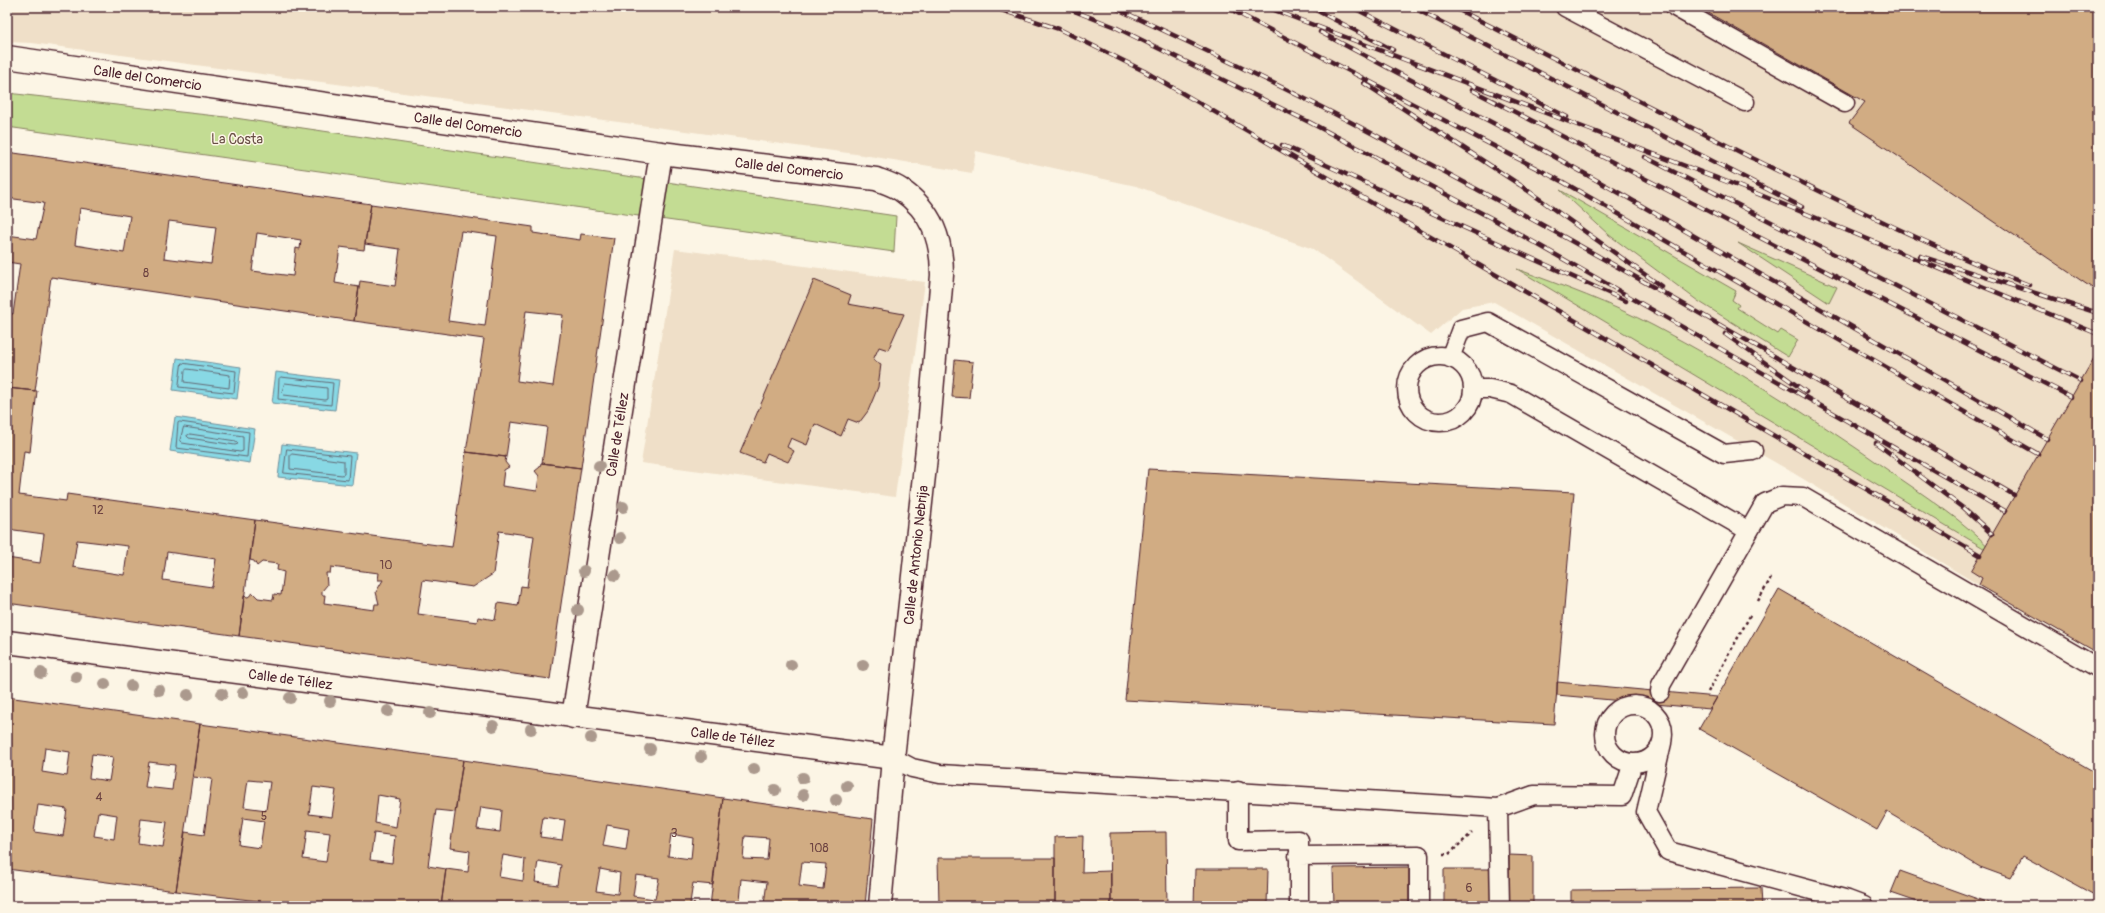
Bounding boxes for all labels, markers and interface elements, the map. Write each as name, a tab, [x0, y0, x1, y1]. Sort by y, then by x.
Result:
street label: Calle del Comercio	[92, 61, 203, 94]
street label: Calle del Comercio	[413, 108, 524, 141]
park label: La Costa	[211, 131, 263, 148]
street label: Calle del Comercio	[734, 153, 845, 184]
house number: 8	[143, 266, 149, 281]
street label: Calle de Téllez	[602, 391, 632, 478]
street label: Calle de Antonio Nebrija	[900, 484, 932, 626]
house number: 12	[92, 503, 104, 518]
house number: 10	[380, 558, 392, 573]
street label: Calle de Téllez	[247, 665, 334, 693]
street label: Calle de Téllez	[690, 723, 776, 751]
house number: 4	[96, 790, 103, 805]
house number: 5	[261, 809, 267, 824]
house number: 3	[671, 826, 678, 841]
house number: 108	[810, 841, 828, 856]
house number: 6	[1466, 881, 1473, 896]

